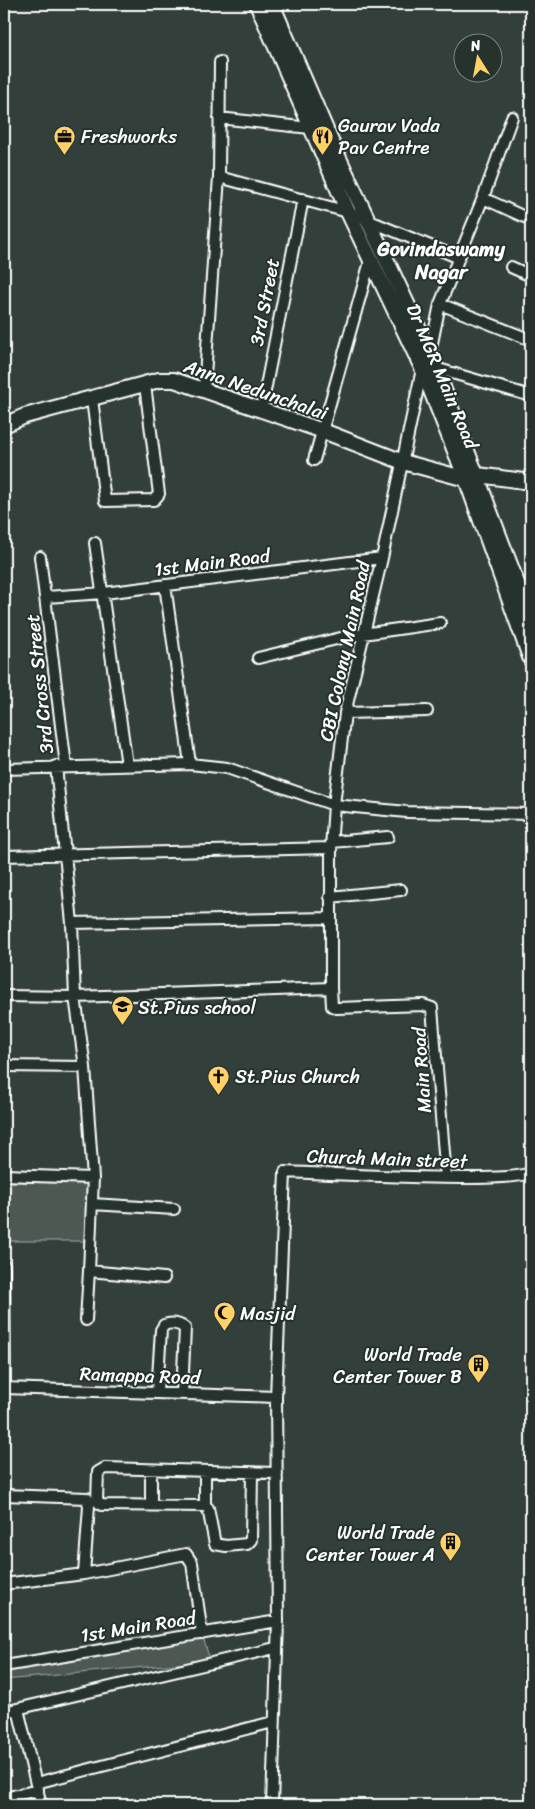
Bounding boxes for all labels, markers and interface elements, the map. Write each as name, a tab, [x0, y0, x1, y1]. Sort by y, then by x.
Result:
north arrow	[452, 32, 502, 82]
text: N	[467, 32, 483, 59]
place label: Gaurav Vada Pav Centre	[338, 109, 440, 164]
place label: Freshworks	[81, 120, 177, 153]
office icon: Freshworks	[53, 124, 77, 155]
restaurant icon: Gaurav Vada Pav Centre	[310, 124, 334, 155]
district label: Govindaswamy Nagar	[376, 232, 505, 290]
street label: 3rd Street	[240, 256, 289, 349]
street label: Dr MGR Main Road	[397, 298, 488, 455]
street label: Anna Nedunchalai	[179, 349, 333, 430]
street label: 1st Main Road	[152, 539, 274, 586]
street label: CBI Colony Main Road	[309, 557, 380, 744]
street label: 3rd Cross Street	[16, 613, 63, 755]
place label: St.Pius school	[138, 991, 257, 1024]
school or university icon: St.Pius school	[110, 995, 134, 1026]
street label: Main Road	[402, 1025, 441, 1114]
place label: St.Pius Church	[235, 1060, 360, 1093]
church icon: St.Pius Church	[207, 1064, 231, 1095]
street label: Church Main street	[306, 1139, 469, 1178]
place label: Masjid	[240, 1297, 297, 1330]
mosque icon: Masjid	[212, 1301, 236, 1332]
place label: World Trade Center Tower B	[333, 1338, 462, 1393]
building icon: World Trade Center Tower B	[466, 1353, 490, 1384]
street label: Ramappa Road	[79, 1357, 203, 1394]
place label: World Trade Center Tower A	[306, 1516, 435, 1571]
building icon: World Trade Center Tower A	[439, 1531, 463, 1562]
street label: 1st Main Road	[78, 1601, 200, 1652]

